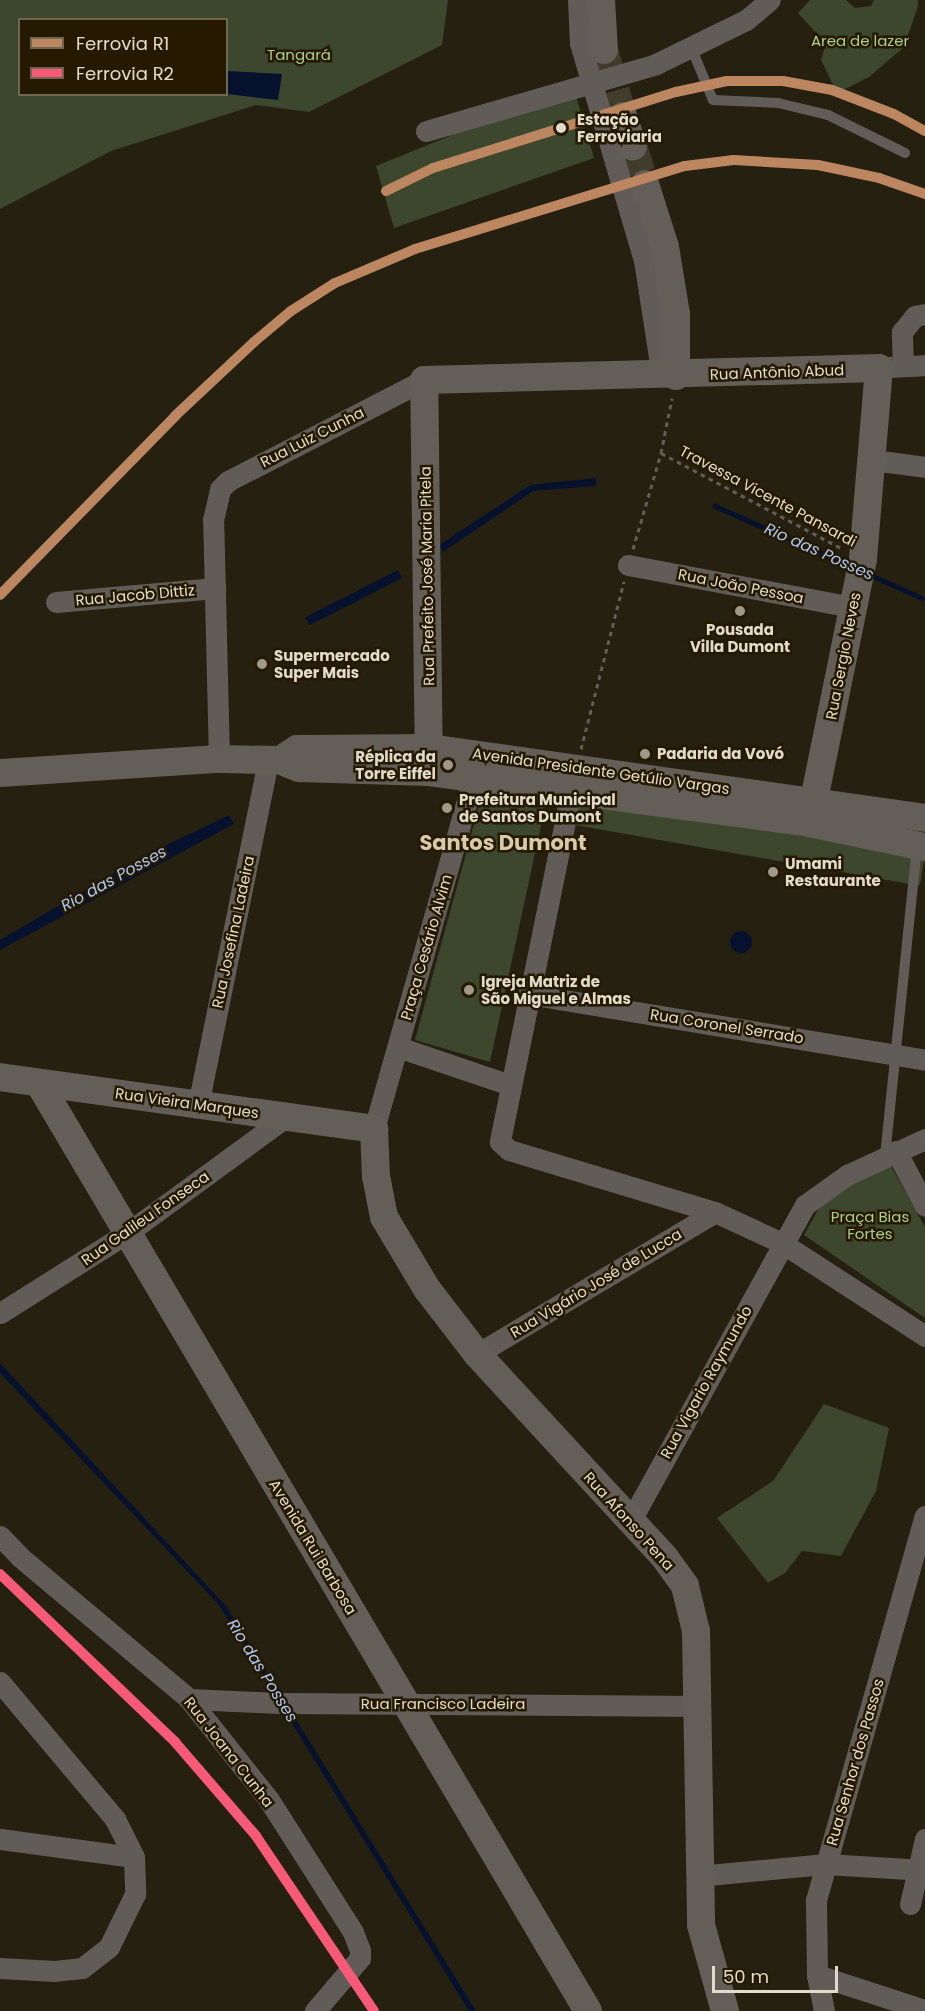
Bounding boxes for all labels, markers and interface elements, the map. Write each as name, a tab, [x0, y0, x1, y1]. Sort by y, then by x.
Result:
legend	[18, 18, 228, 96]
text: Ferrovia R1	[76, 31, 169, 56]
park label: Area de lazer	[811, 32, 909, 50]
park label: Tangará	[267, 46, 331, 64]
text: Ferrovia R2	[76, 61, 174, 86]
place label: Estação Ferroviaria	[577, 110, 662, 145]
marker: Estação Ferroviaria	[550, 117, 572, 139]
street label: Rua Antônio Abud	[709, 361, 845, 383]
street label: Rua Luiz Cunha	[257, 403, 367, 471]
street label: Travessa Vicente Pansardi	[676, 442, 860, 550]
street label: Rua Prefeito José Maria Pitela	[416, 466, 438, 686]
water label: Rio das Posses	[761, 519, 877, 585]
street label: Rua João Pessoa	[677, 565, 805, 607]
street label: Rua Jacob Dittiz	[75, 581, 195, 609]
street label: Rua Sergio Neves	[822, 591, 864, 721]
marker: Pousada Villa Dumont	[733, 604, 747, 618]
place label: Pousada Villa Dumont	[690, 620, 790, 655]
place label: Supermercado Super Mais	[274, 646, 390, 681]
marker: Supermercado Super Mais	[255, 657, 269, 671]
street label: Avenida Presidente Getúlio Vargas	[471, 744, 731, 798]
place label: Padaria da Vovó	[657, 745, 784, 763]
place label: Réplica da Torre Eiffel	[355, 747, 436, 782]
marker: Padaria da Vovó	[638, 747, 652, 761]
marker: Réplica da Torre Eiffel	[441, 758, 455, 772]
place label: Prefeitura Municipal de Santos Dumont	[459, 790, 616, 825]
marker: Prefeitura Municipal de Santos Dumont	[440, 801, 454, 815]
district label: Santos Dumont	[419, 830, 587, 856]
water label: Rio das Posses	[58, 842, 170, 916]
street label: Rua Josefina Ladeira	[208, 854, 258, 1010]
place label: Umami Restaurante	[785, 854, 881, 889]
marker: Umami Restaurante	[766, 865, 780, 879]
street label: Praça Cesário Alvim	[397, 872, 455, 1022]
place label: Igreja Matriz de São Miguel e Almas	[481, 972, 631, 1007]
marker: Igreja Matriz de São Miguel e Almas	[462, 983, 476, 997]
street label: Rua Coronel Serrado	[649, 1005, 805, 1047]
street label: Rua Vieira Marques	[114, 1084, 260, 1122]
street label: Rua Galileu Fonseca	[78, 1167, 212, 1269]
park label: Praça Bias Fortes	[831, 1207, 909, 1242]
street label: Rua Vigário José de Lucca	[507, 1225, 685, 1341]
street label: Rua Vigario Raymundo	[656, 1302, 756, 1462]
street label: Rua Afonso Pena	[580, 1468, 678, 1574]
street label: Avenida Rui Barbosa	[266, 1476, 360, 1618]
water label: Rio das Posses	[223, 1616, 301, 1726]
street label: Rua Senhor dos Passos	[823, 1676, 887, 1848]
street label: Rua Joana Cunha	[180, 1693, 278, 1811]
street label: Rua Francisco Ladeira	[361, 1695, 525, 1713]
scale bar	[715, 1954, 841, 1992]
text: 50 m	[723, 1964, 769, 1989]

